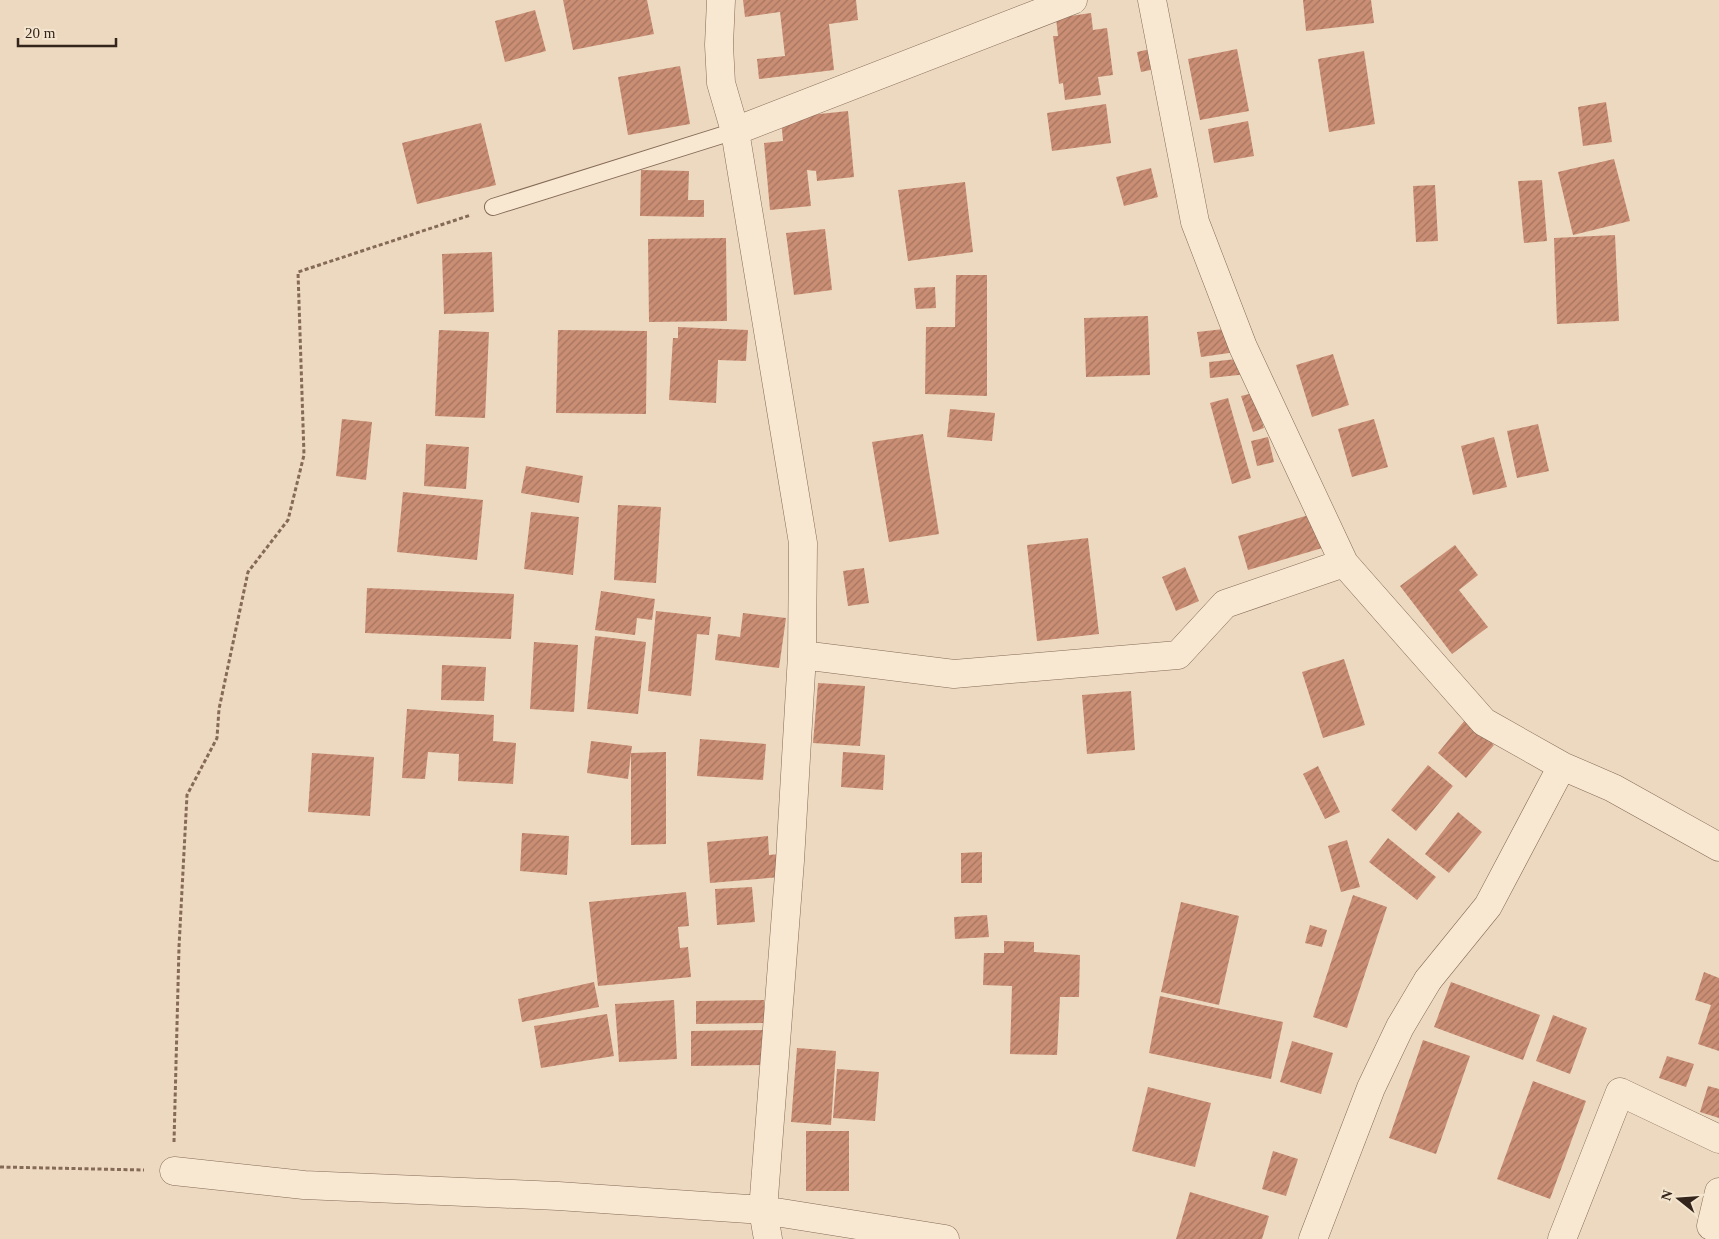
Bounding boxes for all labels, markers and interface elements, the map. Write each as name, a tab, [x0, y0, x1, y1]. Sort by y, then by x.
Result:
scale bar	[18, 15, 115, 47]
text: 20 m	[25, 25, 56, 41]
north arrow	[1654, 1174, 1704, 1224]
text: N	[1658, 1188, 1676, 1202]

